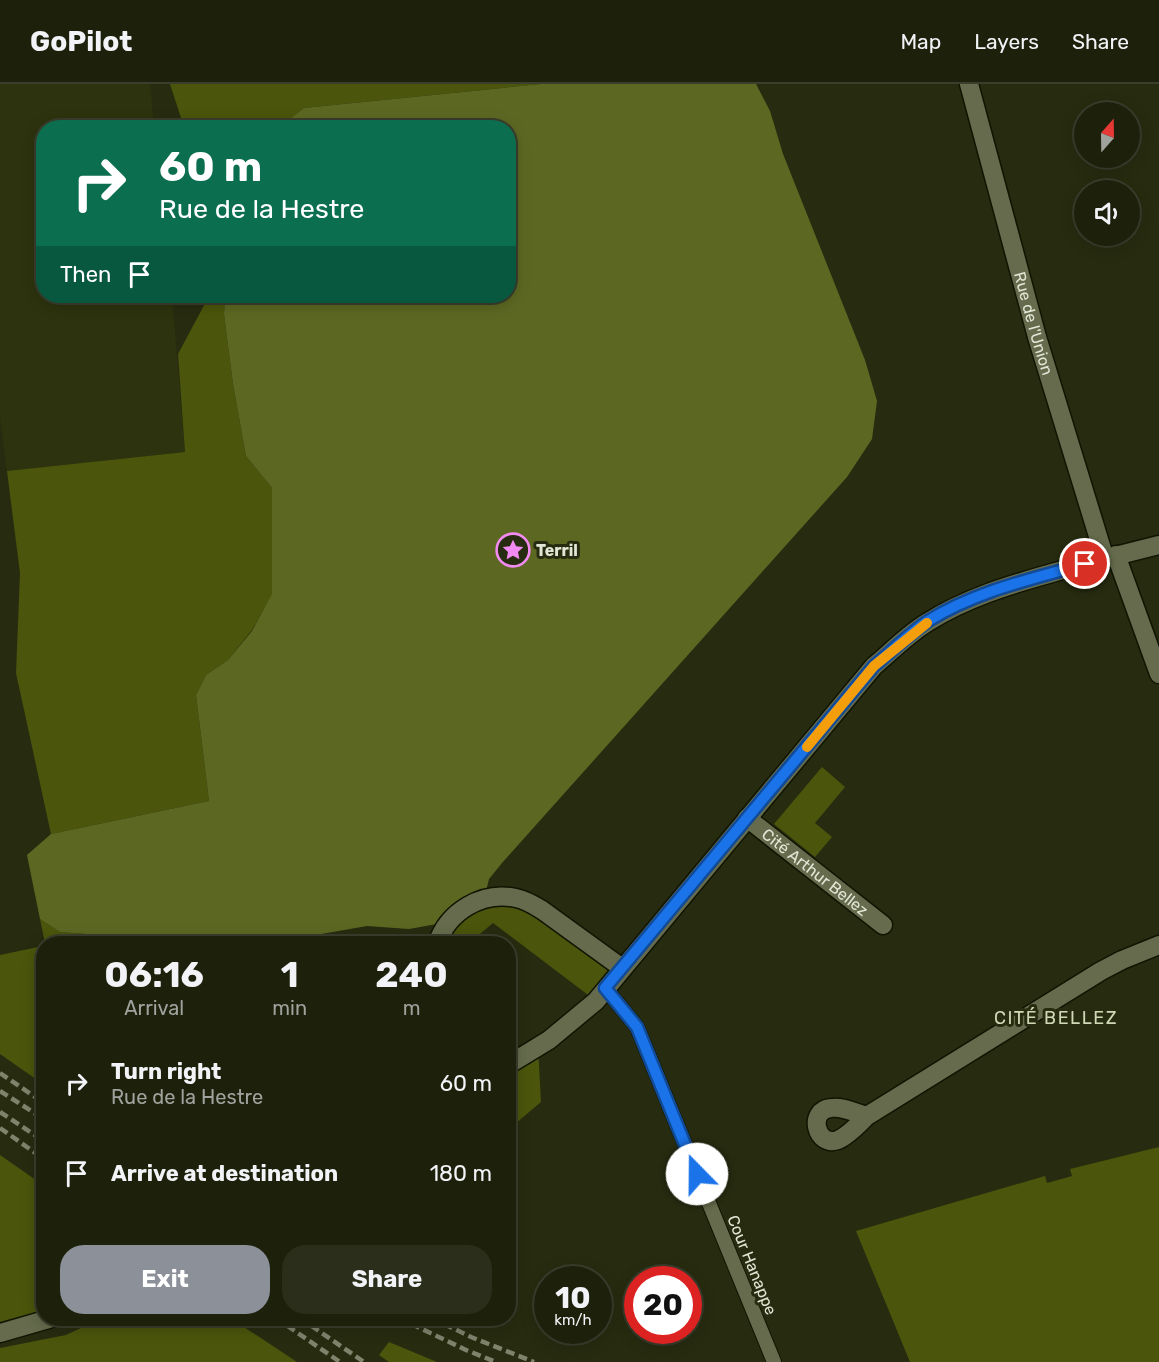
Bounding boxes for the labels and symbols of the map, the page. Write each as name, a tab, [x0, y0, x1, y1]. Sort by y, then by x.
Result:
north arrow	[1074, 102, 1140, 168]
street label: Rue de l'Union	[1010, 270, 1058, 377]
place icon: Terril	[495, 532, 531, 568]
pin	[1059, 538, 1110, 589]
place label: Terril	[536, 541, 578, 560]
street label: Cité Arthur Bellez	[758, 824, 872, 919]
district label: CITÉ BELLEZ	[994, 1007, 1118, 1029]
position arrow	[665, 1142, 729, 1206]
street label: Cour Hanappe	[723, 1212, 781, 1318]
speed limit sign: 20	[624, 1266, 702, 1344]

